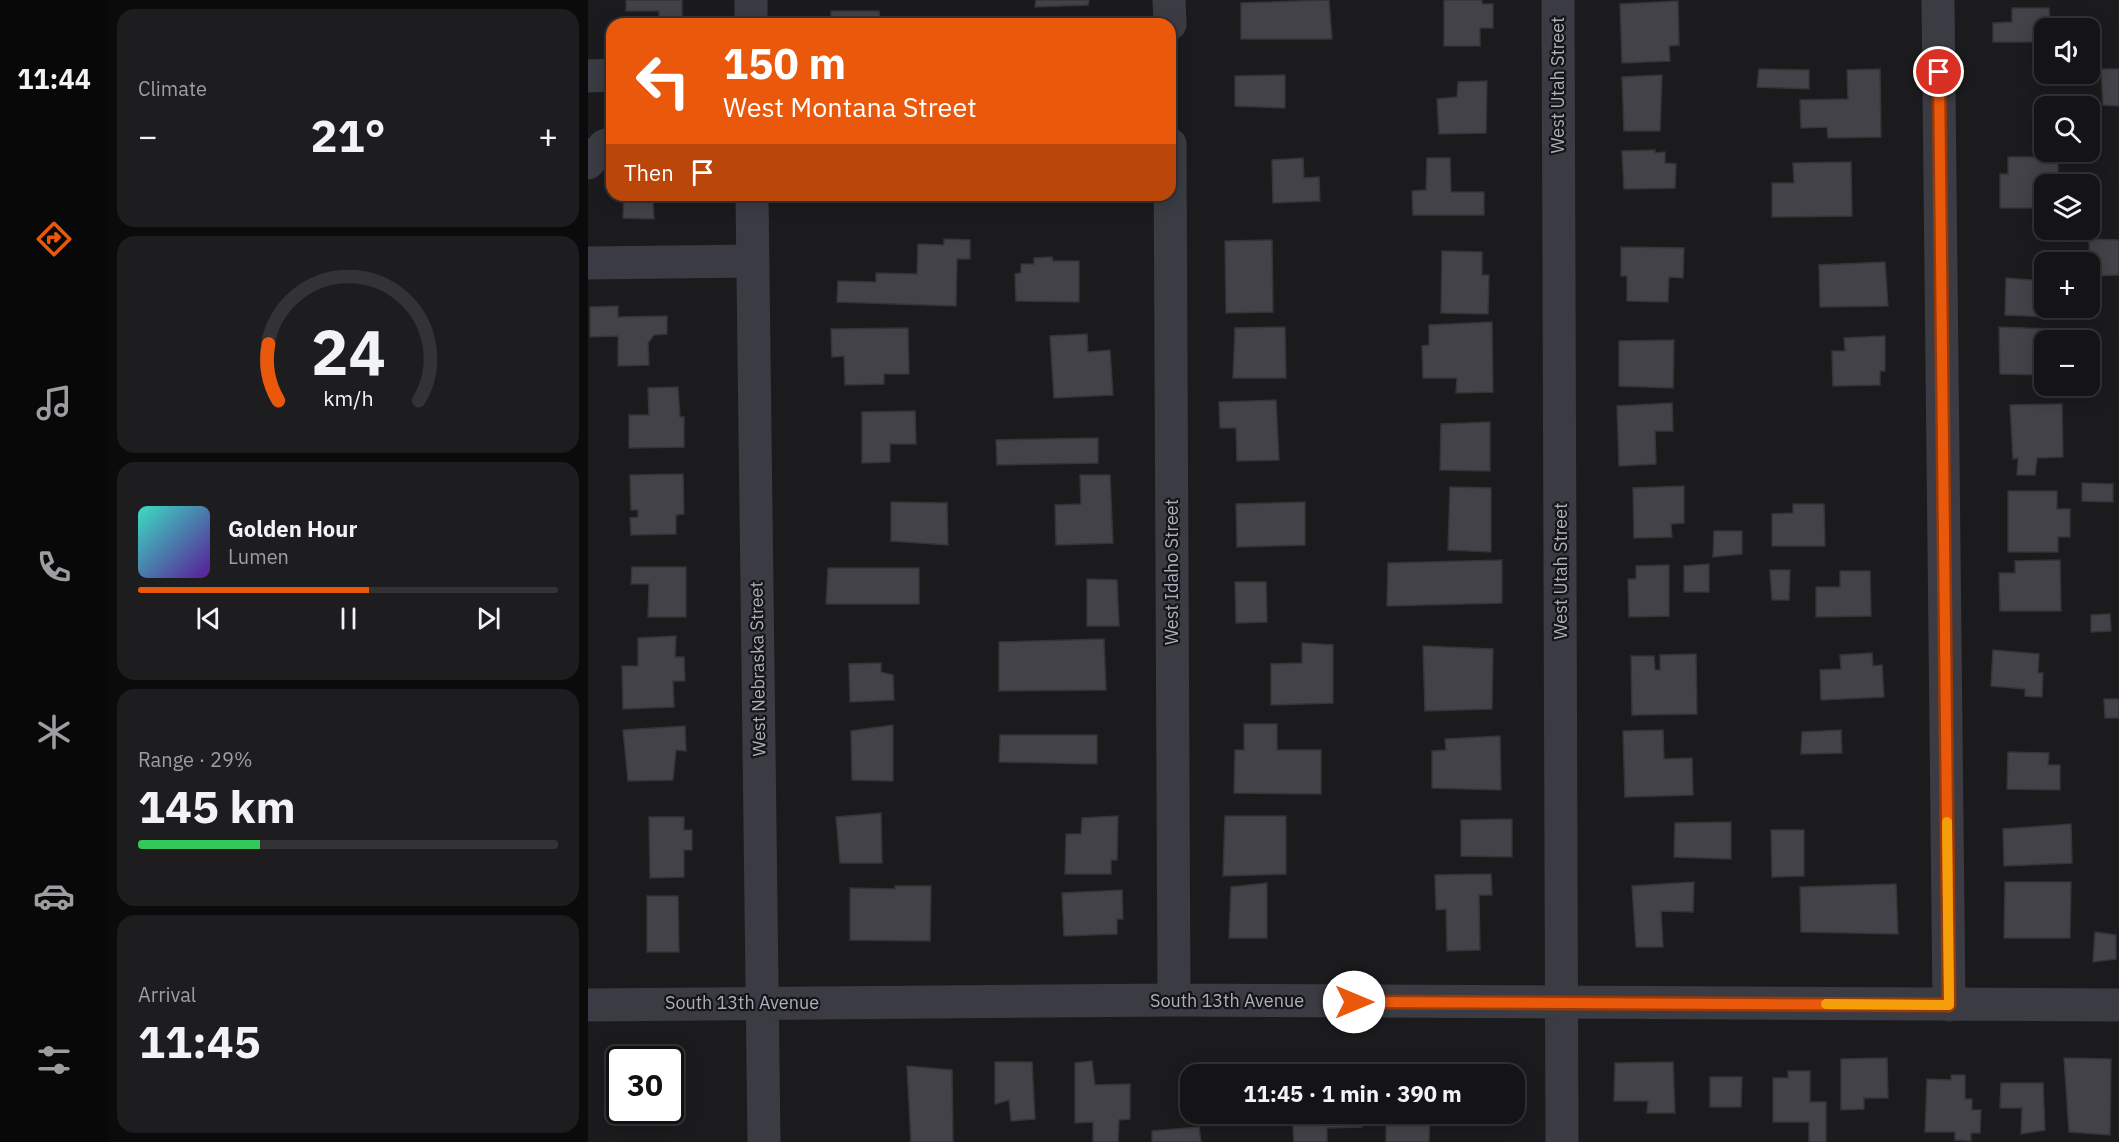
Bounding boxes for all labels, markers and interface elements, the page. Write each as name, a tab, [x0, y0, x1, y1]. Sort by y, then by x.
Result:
street label: West Utah Street	[1546, 17, 1569, 153]
map controls	[2034, 18, 2100, 396]
button: sound	[2034, 18, 2100, 84]
text: 150 m	[723, 36, 846, 91]
icon: left	[624, 42, 702, 120]
pin	[1913, 46, 1964, 97]
icon: arrive	[1922, 55, 1955, 88]
text: 11:44	[17, 61, 91, 96]
text: Climate	[138, 75, 207, 102]
text: West Montana Street	[723, 89, 977, 124]
button: search	[2034, 96, 2100, 162]
text: 21°	[310, 106, 386, 164]
text: −	[138, 114, 158, 157]
text: +	[538, 114, 558, 157]
icon: arrive	[686, 156, 719, 189]
text: Then	[624, 158, 674, 187]
button: layers	[2034, 174, 2100, 240]
icon: directions	[33, 218, 75, 260]
button: +	[2034, 252, 2100, 318]
text: 24	[311, 312, 385, 393]
button: −	[2034, 330, 2100, 396]
icon: music	[33, 382, 75, 424]
text: km/h	[323, 385, 373, 413]
street label: West Idaho Street	[1160, 499, 1183, 645]
street label: West Utah Street	[1549, 503, 1572, 639]
text: Golden Hour	[228, 514, 357, 543]
text: Lumen	[228, 543, 289, 570]
icon: phone	[33, 546, 75, 588]
street label: West Nebraska Street	[744, 581, 771, 757]
icon: previous	[192, 602, 225, 635]
icon: pause	[332, 602, 365, 635]
icon: next	[472, 602, 505, 635]
icon: climate	[33, 711, 75, 753]
text: Range · 29%	[138, 746, 253, 773]
text: 145 km	[138, 777, 296, 835]
icon: car	[33, 875, 75, 917]
position arrow	[1322, 970, 1386, 1034]
text: Arrival	[138, 981, 196, 1008]
street label: South 13th Avenue	[1150, 989, 1304, 1012]
street label: South 13th Avenue	[665, 991, 819, 1014]
text: 11:45	[138, 1012, 261, 1070]
icon: filters	[33, 1039, 75, 1081]
speed limit sign: 30	[606, 1046, 684, 1124]
text: 11:45 · 1 min · 390 m	[1243, 1079, 1462, 1108]

